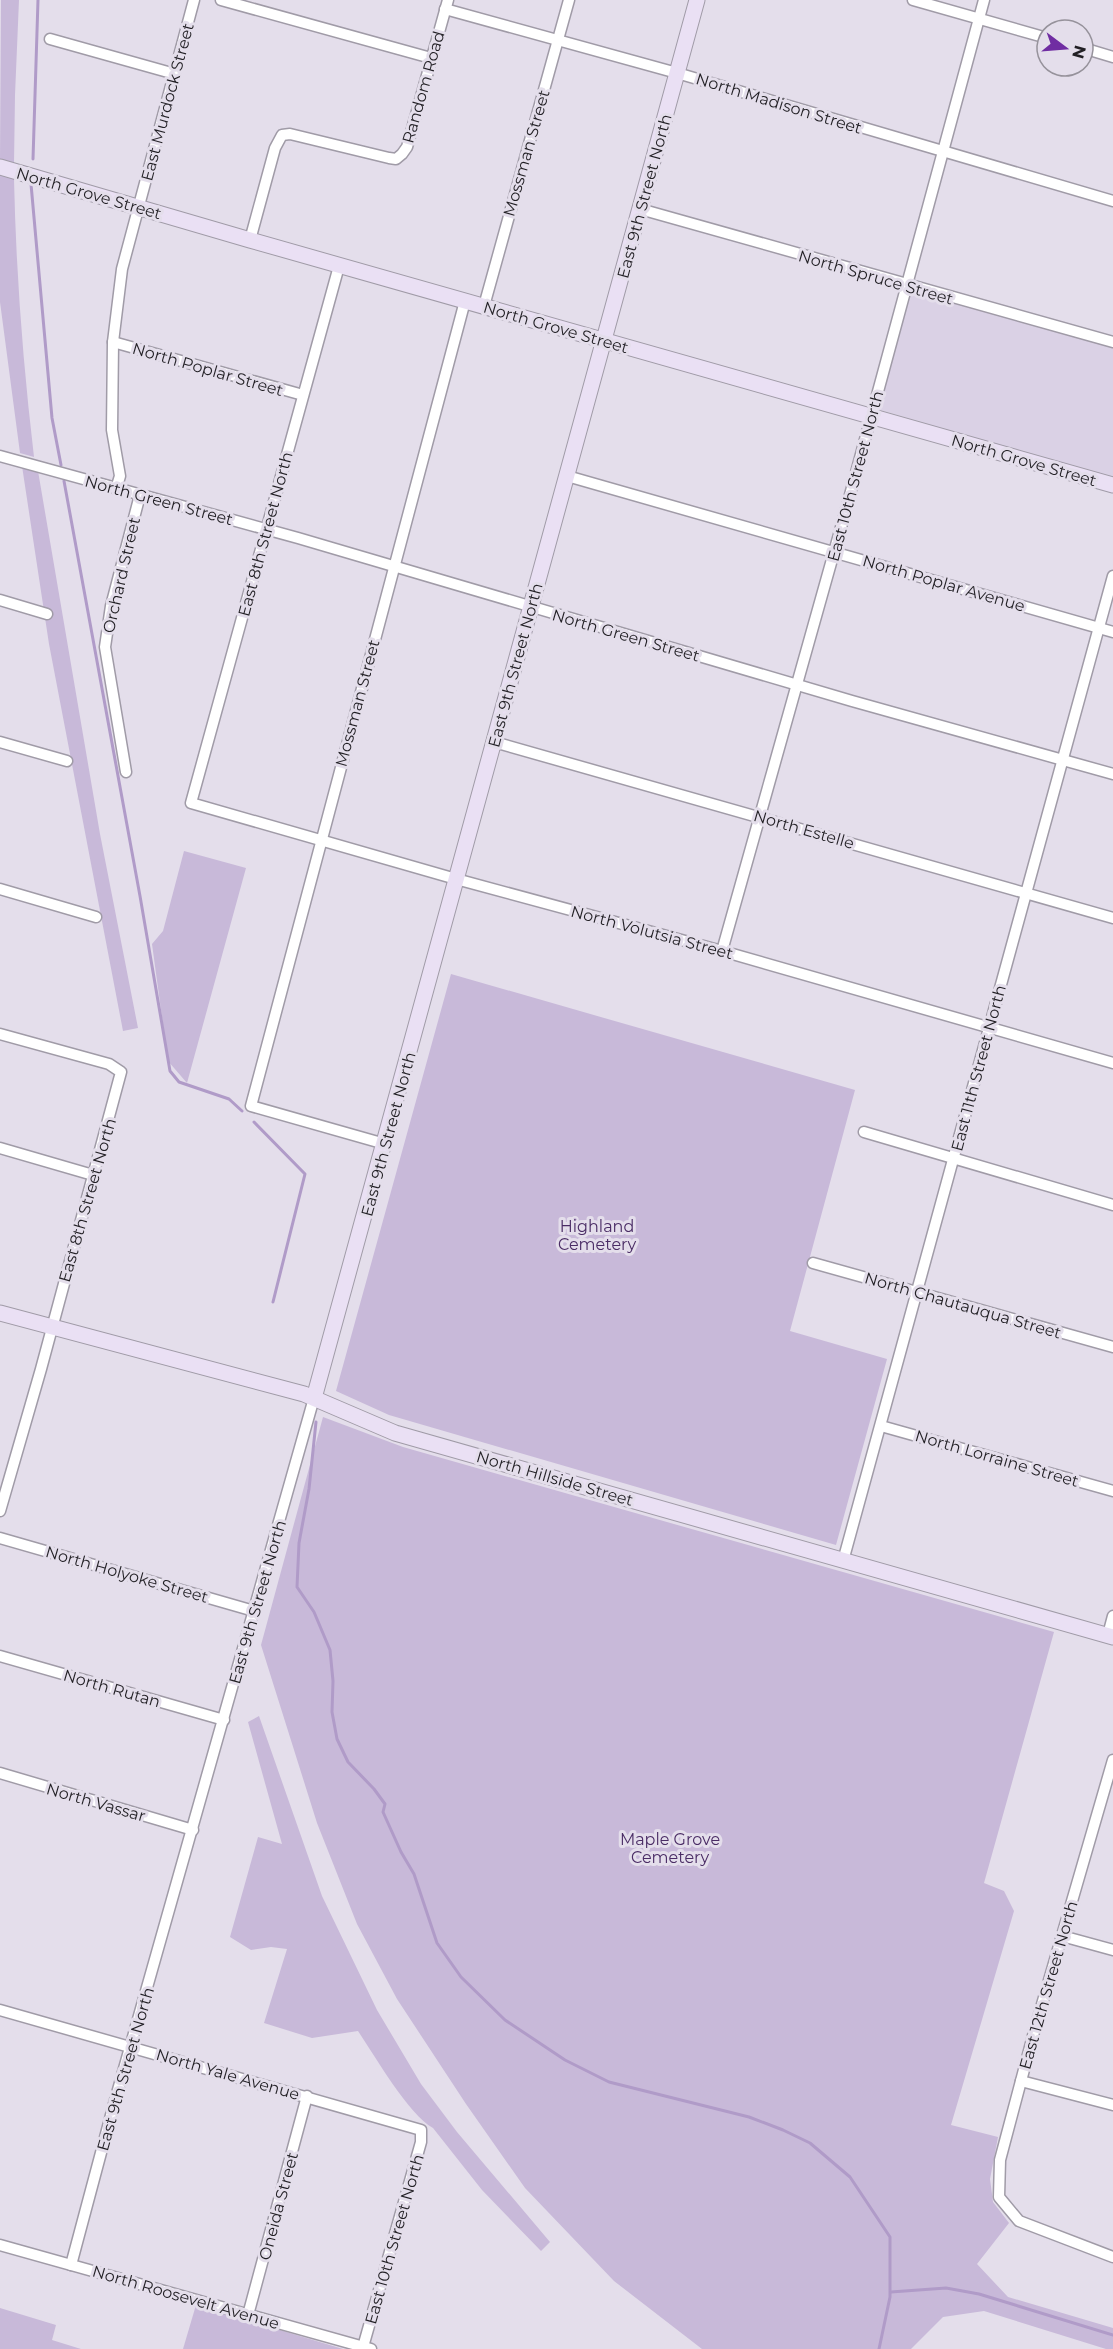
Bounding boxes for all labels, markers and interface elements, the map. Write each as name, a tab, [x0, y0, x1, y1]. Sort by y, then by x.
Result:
north arrow	[1035, 18, 1095, 78]
street label: East Murdock Street	[137, 21, 198, 183]
street label: Random Road	[398, 29, 449, 145]
text: N	[1068, 43, 1090, 61]
street label: North Madison Street	[694, 69, 864, 138]
street label: Mossman Street	[499, 87, 554, 219]
street label: East 9th Street North	[613, 112, 676, 280]
street label: North Grove Street	[14, 164, 164, 223]
street label: North Spruce Street	[796, 246, 956, 309]
street label: North Grove Street	[481, 298, 631, 357]
street label: North Poplar Street	[130, 339, 286, 400]
street label: East 10th Street North	[824, 389, 887, 564]
street label: North Grove Street	[949, 431, 1099, 490]
street label: East 8th Street North	[234, 450, 297, 619]
street label: North Green Street	[83, 472, 235, 530]
street label: Orchard Street	[99, 515, 144, 635]
street label: North Poplar Avenue	[860, 551, 1027, 616]
street label: East 9th Street North	[484, 581, 547, 749]
street label: North Green Street	[550, 605, 702, 666]
street label: Mossman Street	[331, 637, 384, 769]
street label: North Estelle	[751, 806, 856, 853]
street label: North Volutsia Street	[569, 902, 736, 963]
street label: East 11th Street North	[947, 983, 1010, 1153]
street label: East 9th Street North	[357, 1050, 420, 1218]
street label: East 8th Street North	[55, 1116, 120, 1284]
park label: Highland Cemetery	[558, 1217, 636, 1254]
street label: North Chautauqua Street	[862, 1268, 1064, 1343]
street label: North Lorraine Street	[913, 1426, 1081, 1491]
street label: North Hillside Street	[474, 1447, 636, 1510]
street label: East 9th Street North	[225, 1518, 290, 1686]
street label: North Holyoke Street	[43, 1542, 211, 1607]
street label: North Rutan	[61, 1666, 163, 1711]
street label: North Vassar	[44, 1779, 148, 1826]
park label: Maple Grove Cemetery	[620, 1830, 720, 1867]
street label: East 12th Street North	[1015, 1899, 1082, 2072]
street label: East 9th Street North	[93, 1985, 158, 2153]
street label: North Yale Avenue	[154, 2045, 302, 2104]
street label: Oneida Street	[255, 2150, 302, 2262]
street label: East 10th Street North	[361, 2152, 428, 2326]
street label: North Roosevelt Avenue	[90, 2262, 281, 2333]

